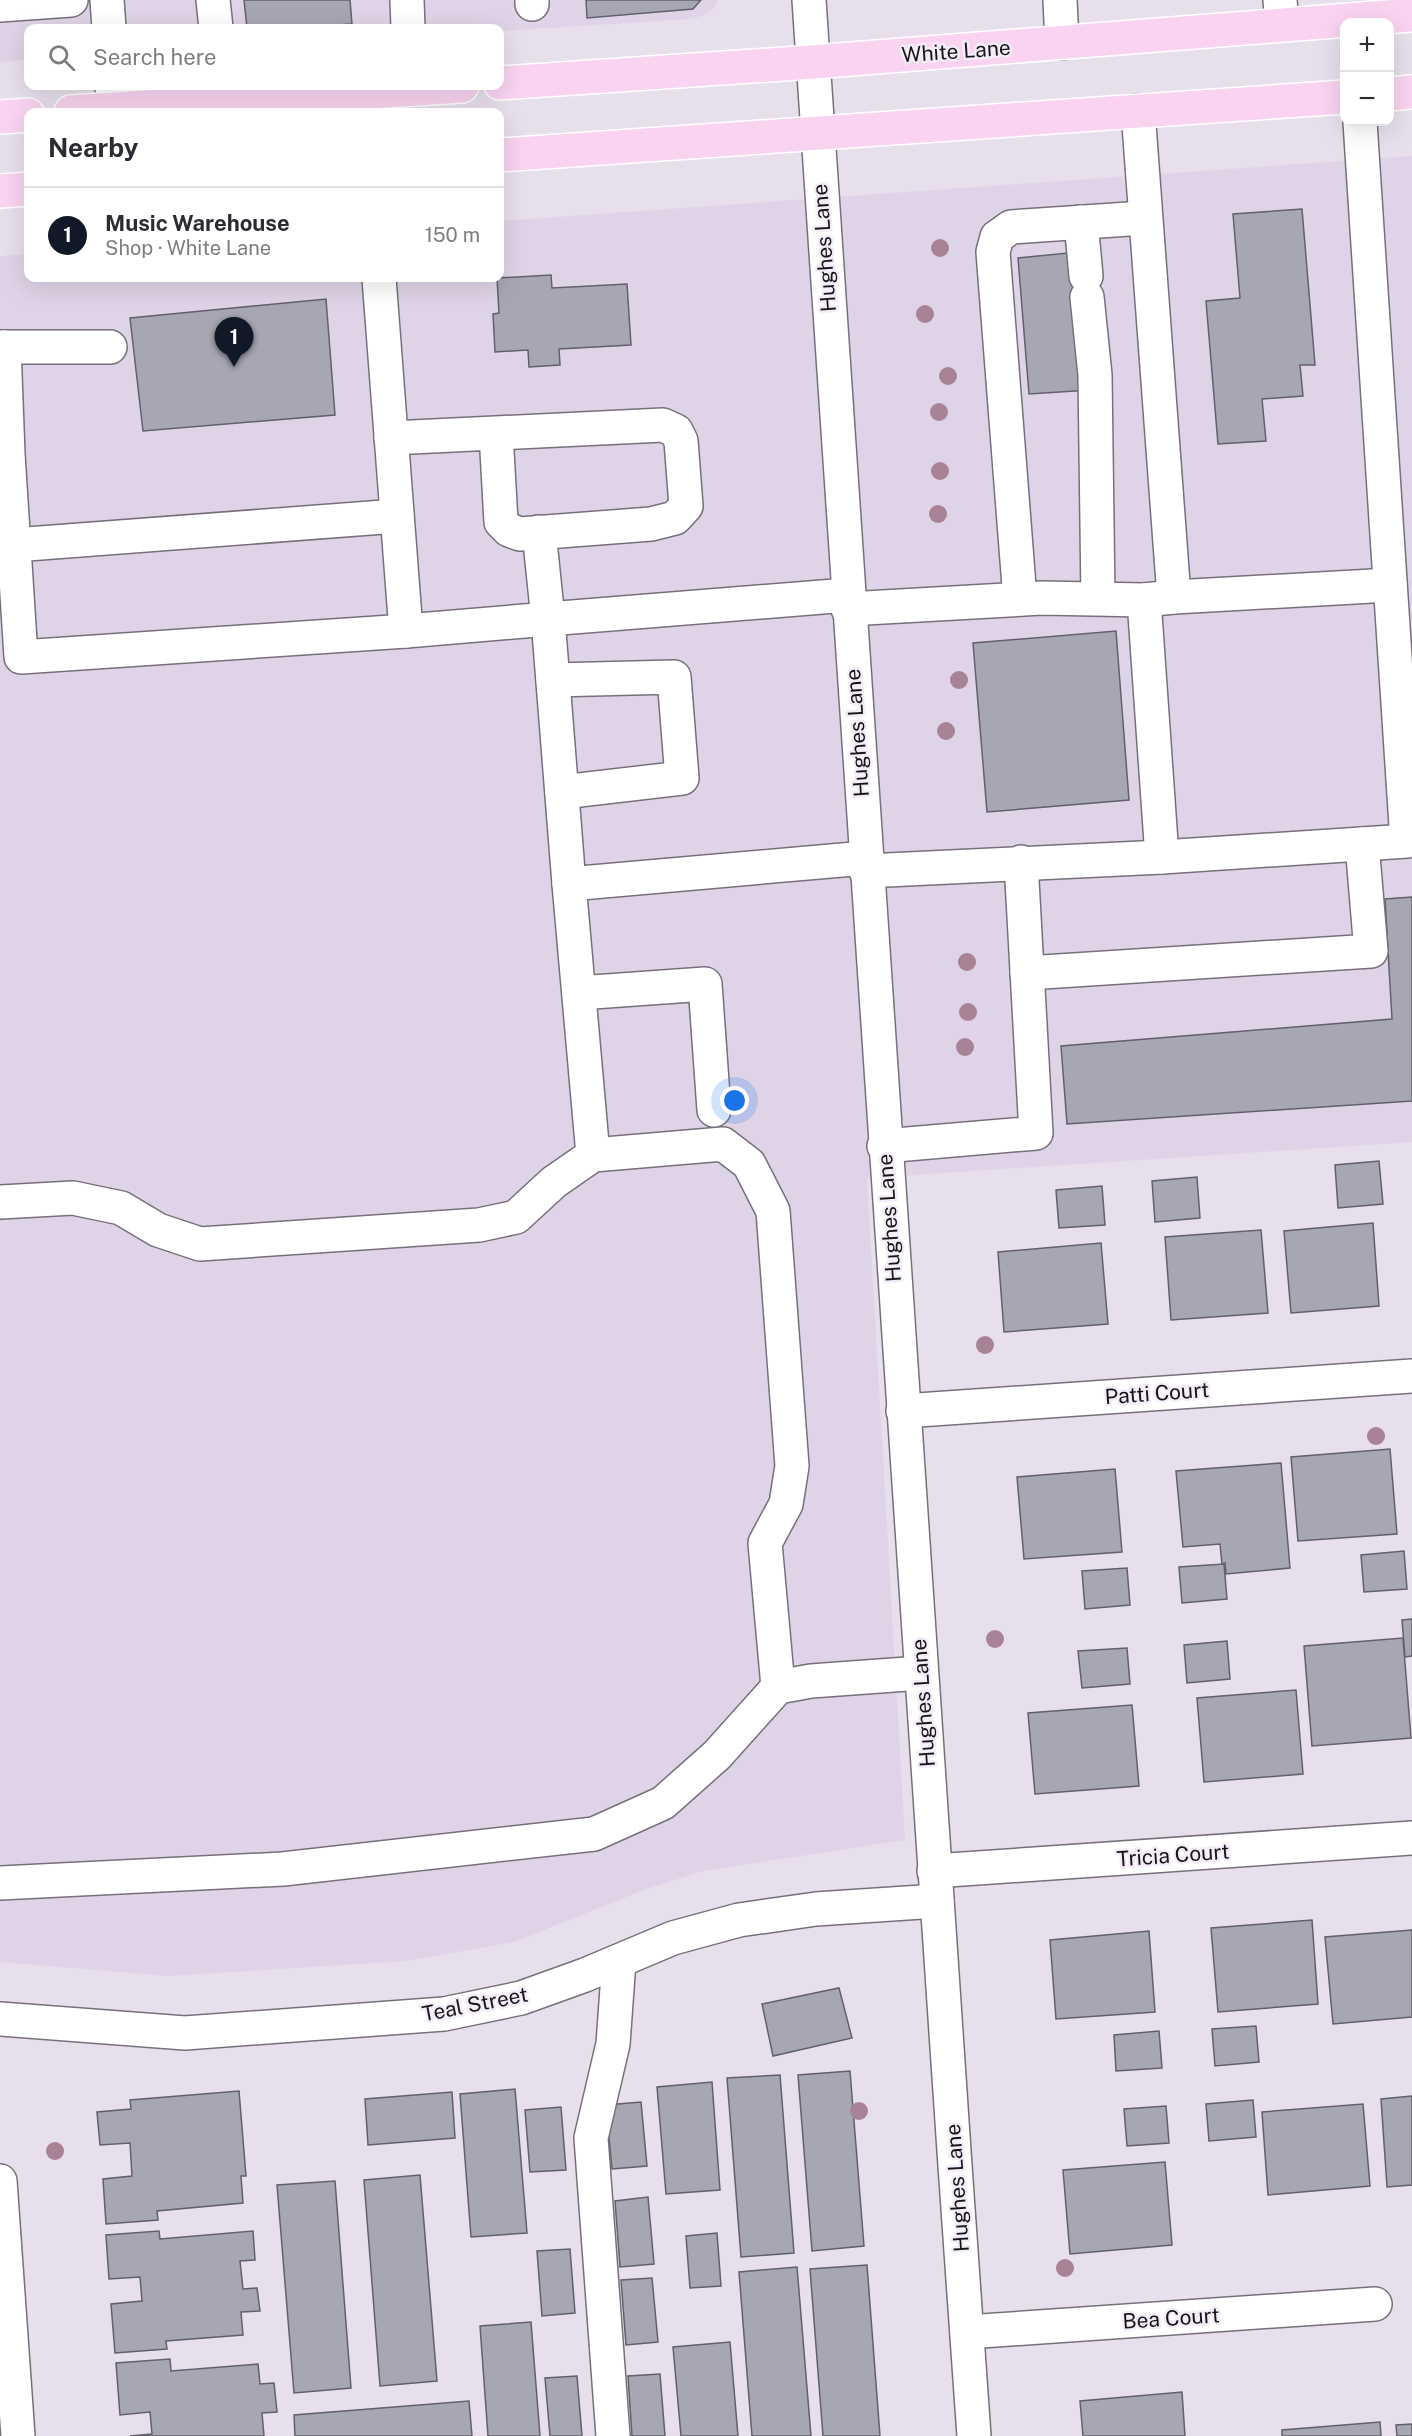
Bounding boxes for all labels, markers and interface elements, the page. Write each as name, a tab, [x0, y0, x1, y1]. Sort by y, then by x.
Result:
map controls	[1340, 18, 1394, 126]
button: +	[1340, 18, 1394, 72]
search box	[24, 24, 504, 90]
street label: White Lane	[901, 35, 1011, 67]
icon: search	[45, 41, 78, 74]
text: Search here	[93, 44, 217, 70]
button: −	[1340, 72, 1394, 126]
text: Nearby	[48, 132, 138, 163]
street label: Hughes Lane	[807, 183, 841, 313]
text: Music Warehouse	[105, 210, 290, 236]
text: 1	[63, 223, 72, 247]
text: 150 m	[425, 223, 480, 247]
text: Shop · White Lane	[105, 236, 271, 260]
pin: 1	[214, 318, 254, 367]
street label: Hughes Lane	[840, 668, 874, 798]
your location	[720, 1086, 749, 1115]
street label: Hughes Lane	[872, 1153, 906, 1283]
street label: Patti Court	[1104, 1377, 1210, 1409]
street label: Hughes Lane	[906, 1638, 940, 1768]
street label: Tricia Court	[1116, 1839, 1230, 1871]
street label: Teal Street	[420, 1982, 530, 2026]
street label: Hughes Lane	[940, 2123, 974, 2253]
street label: Bea Court	[1122, 2302, 1220, 2334]

